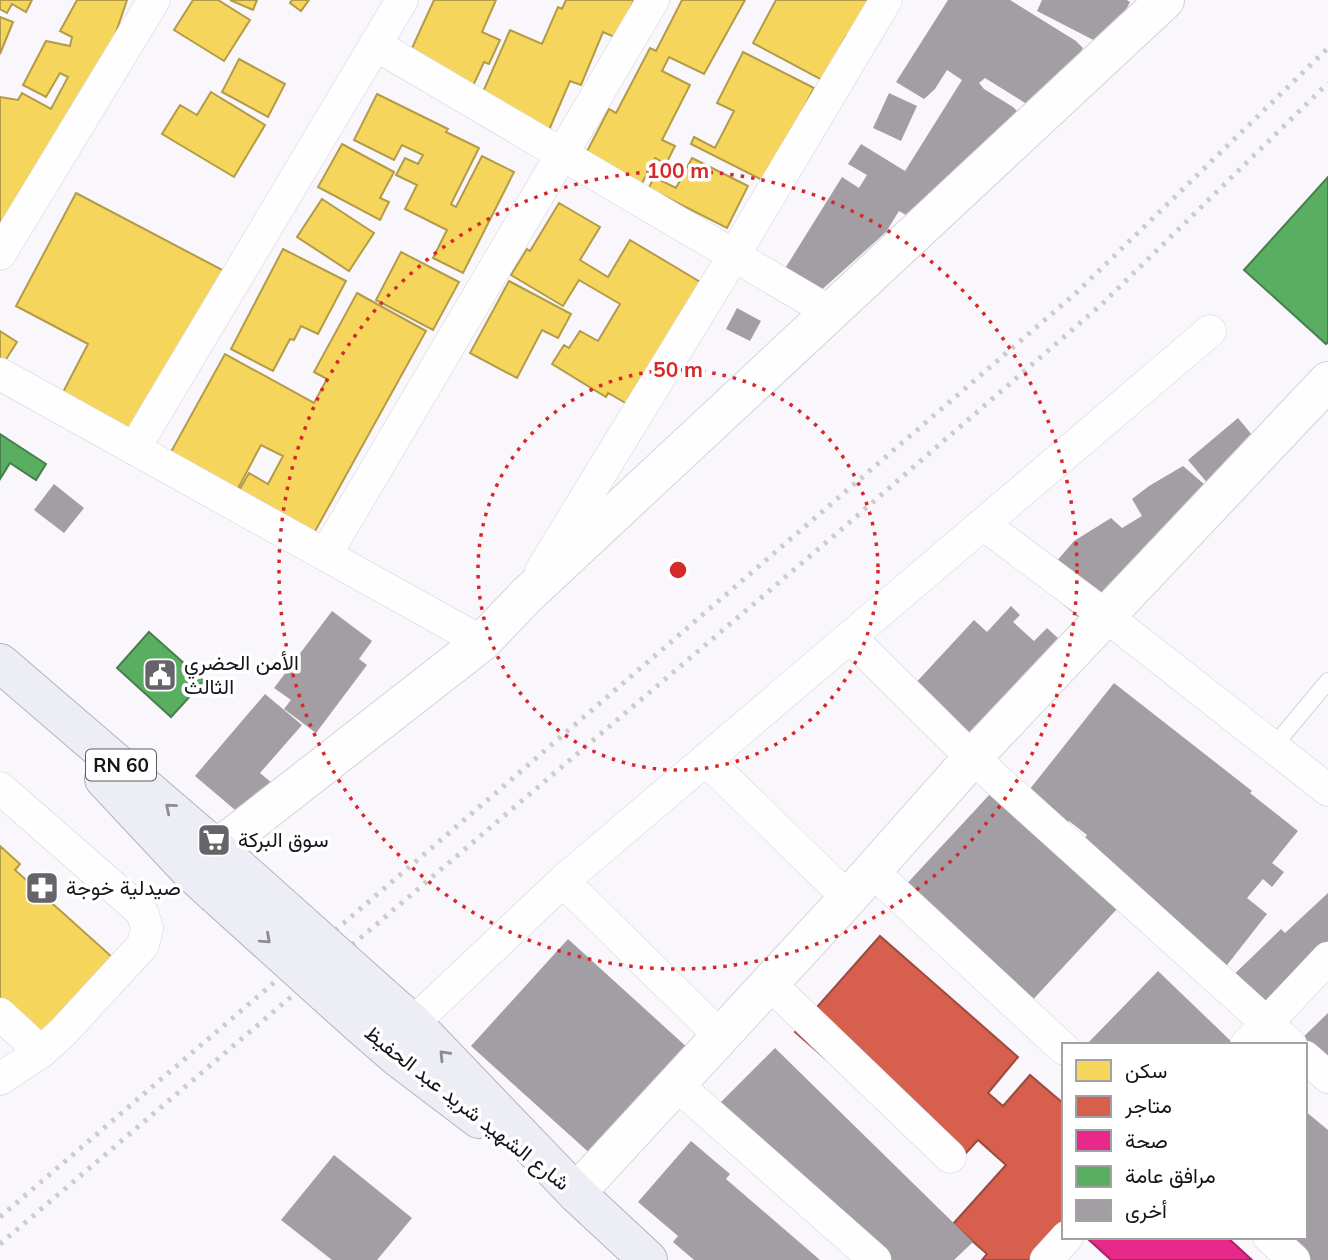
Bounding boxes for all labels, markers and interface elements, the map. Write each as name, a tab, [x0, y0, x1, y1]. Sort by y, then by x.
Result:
text: 100 m	[647, 157, 709, 183]
text: 50 m	[653, 356, 703, 382]
centre of rings	[666, 558, 690, 582]
place label: الأمن الحضري الثالث	[184, 649, 299, 699]
public building icon: الأمن الحضري الثالث	[141, 656, 179, 694]
road number: RN 60	[86, 750, 156, 780]
one-way arrow	[166, 804, 179, 816]
supermarket icon: سوق البركة	[195, 821, 233, 859]
place label: سوق البركة	[238, 826, 329, 853]
pharmacy icon: صيدلية خوجة	[23, 869, 61, 907]
place label: صيدلية خوجة	[66, 874, 181, 901]
one-way arrow	[258, 931, 271, 944]
street label: شارع الشهيد شريد عبد الحفيظ	[359, 1019, 575, 1197]
legend	[1062, 1043, 1307, 1239]
one-way arrow	[439, 1050, 452, 1063]
text: سكن	[1125, 1057, 1167, 1083]
text: متاجر	[1124, 1092, 1172, 1119]
text: صحة	[1125, 1127, 1168, 1153]
text: مرافق عامة	[1125, 1162, 1216, 1189]
text: أخرى	[1125, 1197, 1167, 1224]

